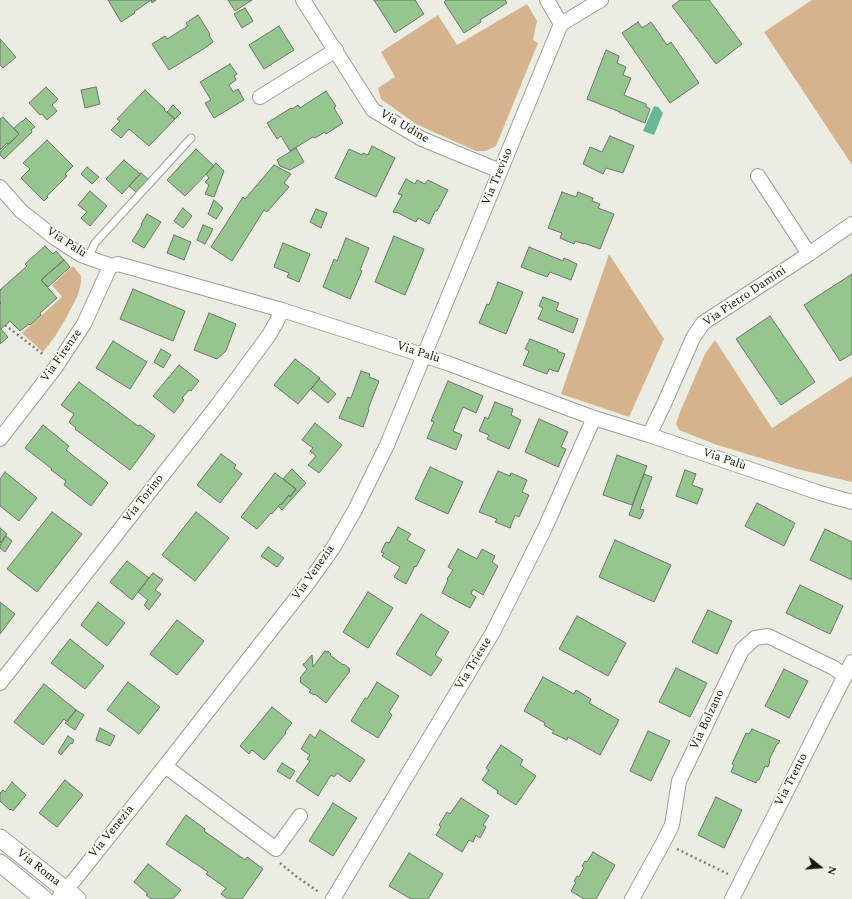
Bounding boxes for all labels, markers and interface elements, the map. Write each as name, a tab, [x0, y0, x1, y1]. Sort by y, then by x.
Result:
street label: Via Udine	[377, 107, 431, 147]
street label: Via Treviso	[479, 146, 517, 208]
street label: Via Palù	[43, 225, 89, 261]
street label: Via Pietro Damini	[701, 264, 789, 330]
street label: Via Firenze	[38, 327, 86, 385]
street label: Via Palù	[394, 339, 442, 367]
street label: Via Palù	[700, 446, 748, 474]
street label: Via Torino	[121, 472, 167, 526]
street label: Via Venezia	[290, 543, 338, 603]
street label: Via Trieste	[453, 635, 495, 693]
street label: Via Bolzano	[688, 688, 728, 752]
street label: Via Trento	[773, 751, 811, 809]
street label: Via Venezia	[86, 803, 138, 861]
street label: Via Roma	[13, 846, 63, 890]
north arrow	[800, 847, 840, 887]
text: N	[823, 864, 841, 877]

